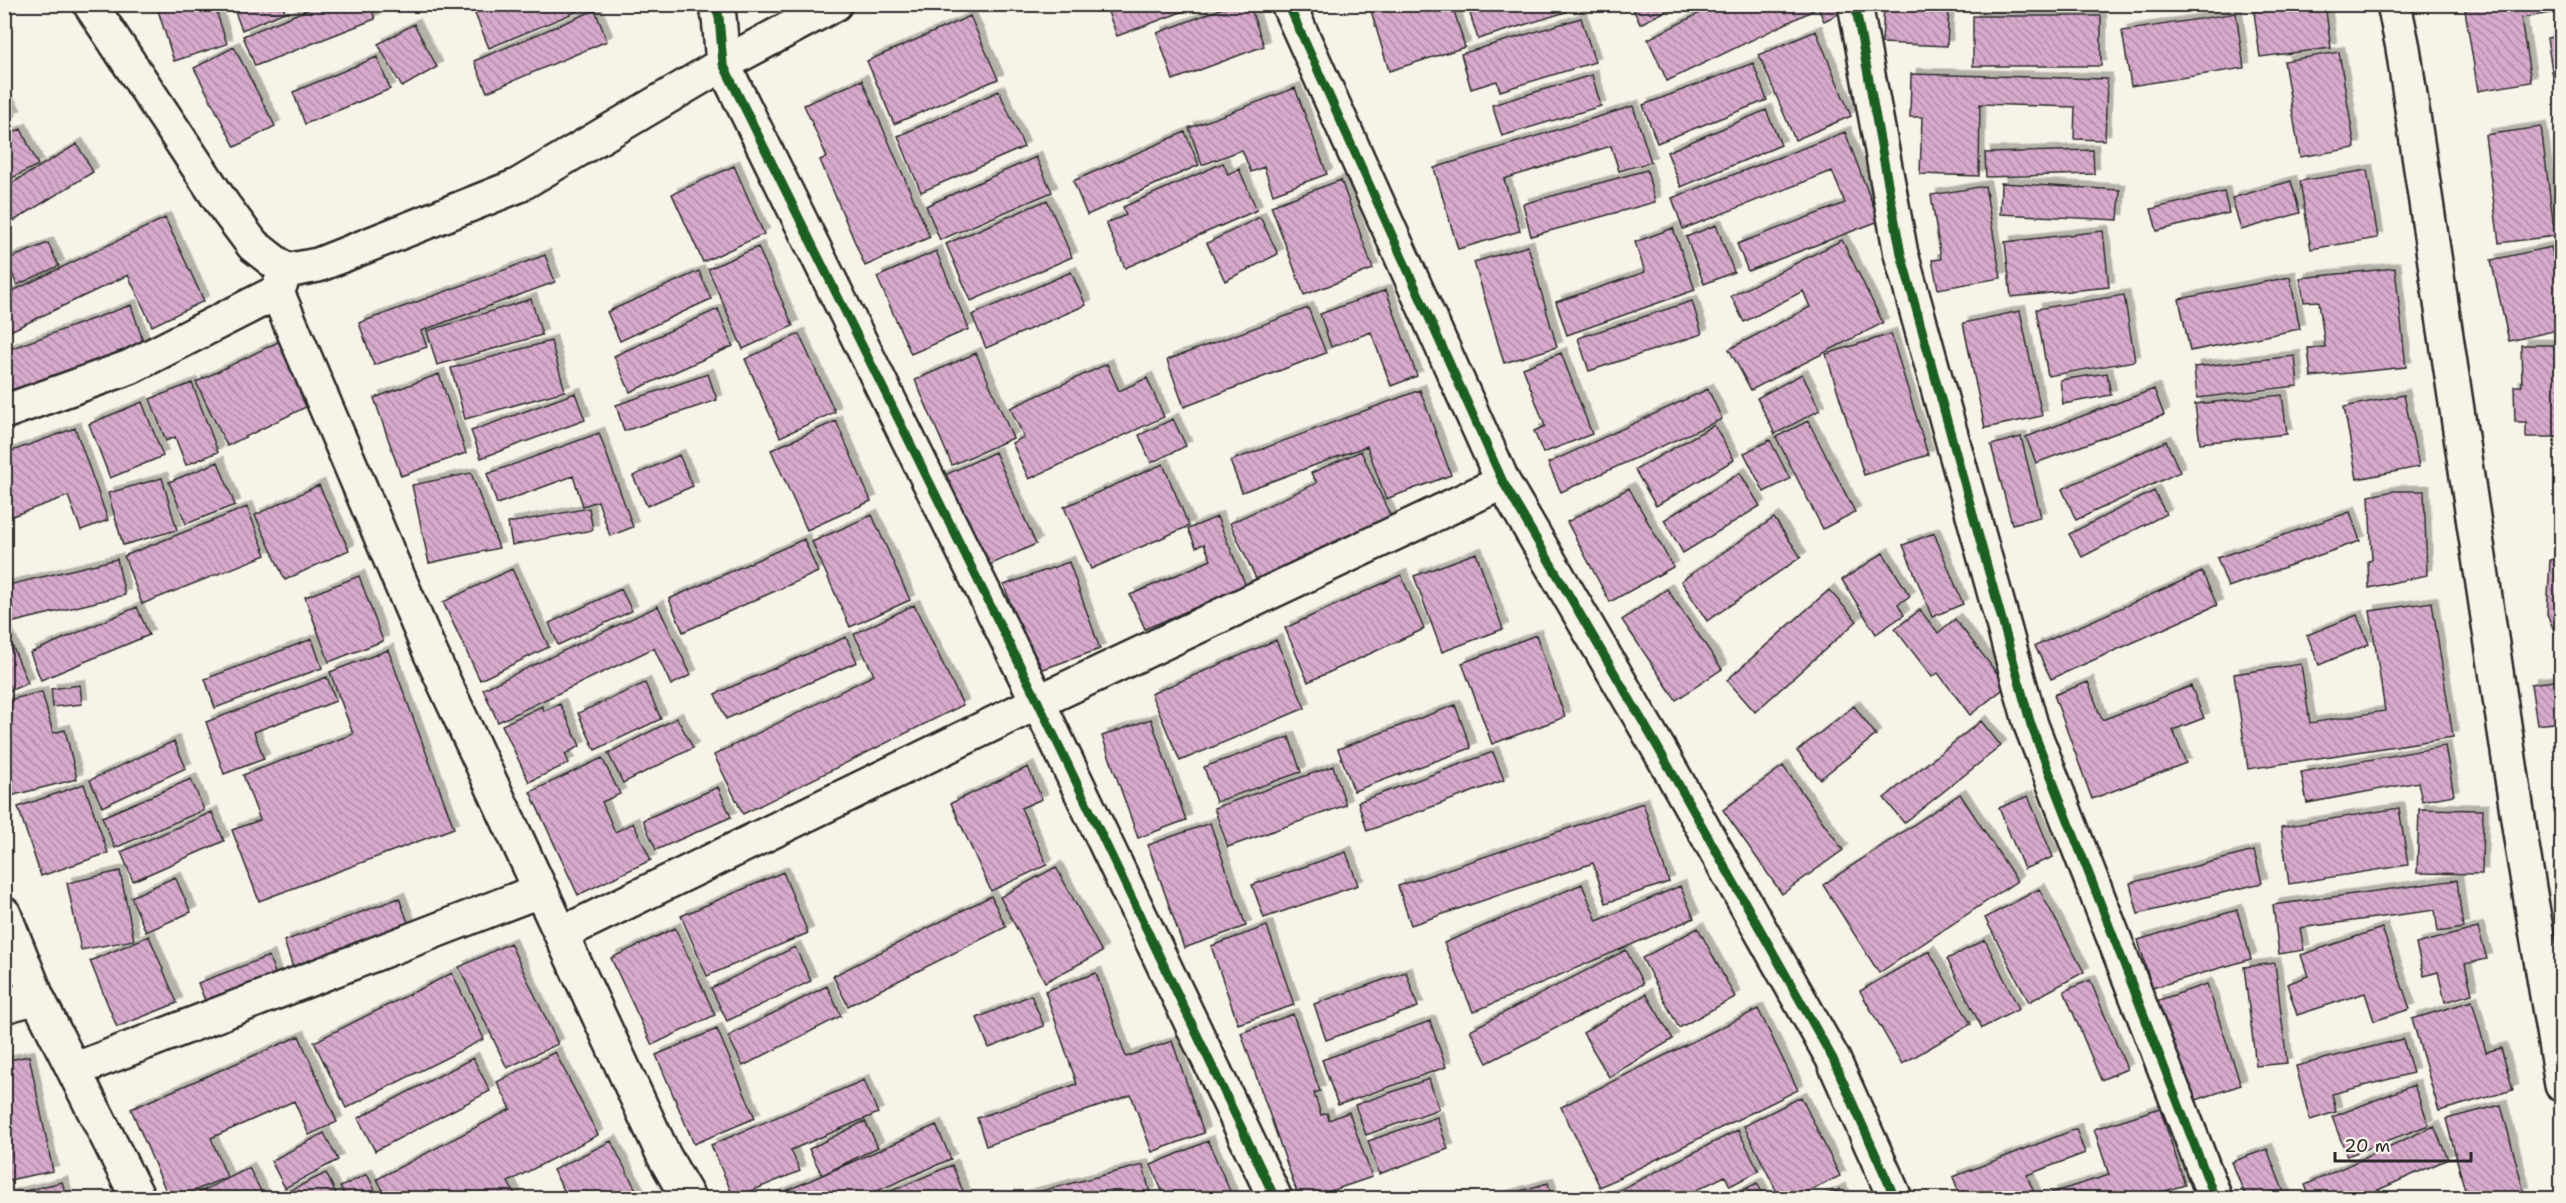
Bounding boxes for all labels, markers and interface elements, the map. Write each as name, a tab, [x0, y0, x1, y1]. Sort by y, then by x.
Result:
scale bar	[2335, 1125, 2472, 1163]
text: 20 m	[2344, 1134, 2390, 1158]

